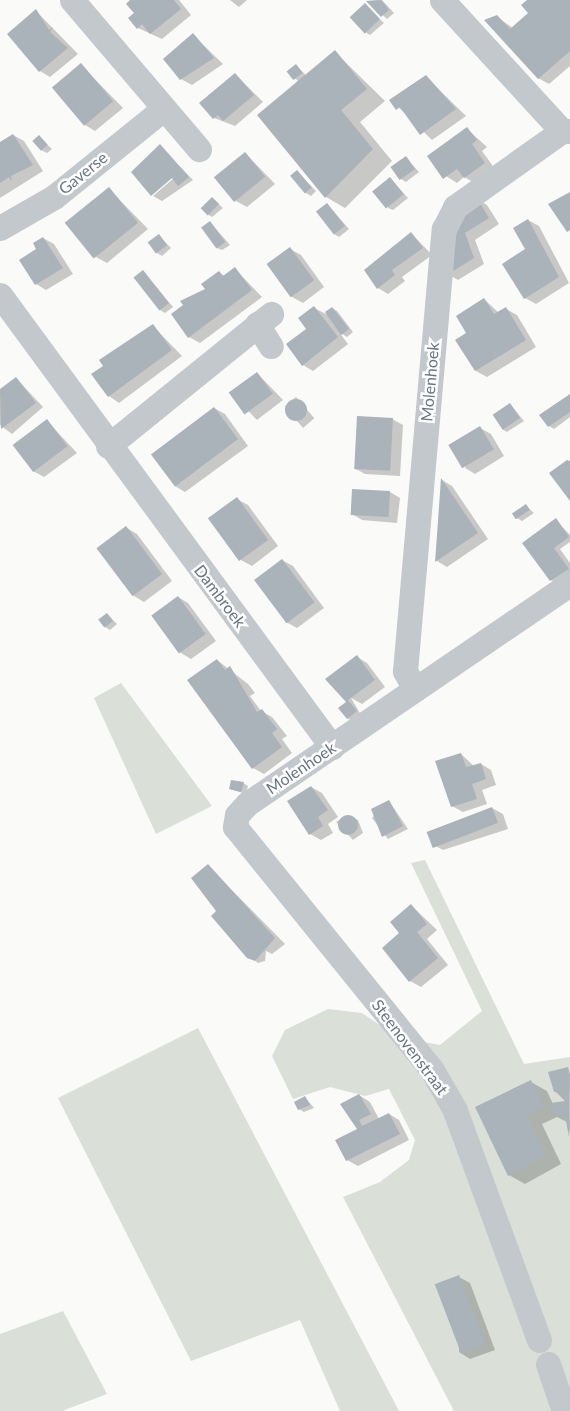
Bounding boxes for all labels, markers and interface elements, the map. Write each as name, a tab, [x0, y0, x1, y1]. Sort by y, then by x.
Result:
street label: Gaverse	[55, 148, 111, 198]
street label: Molenhoek	[417, 342, 443, 422]
street label: Dambroek	[190, 561, 250, 631]
street label: Molenhoek	[263, 738, 339, 798]
street label: Steenovenstraat	[368, 996, 452, 1098]

